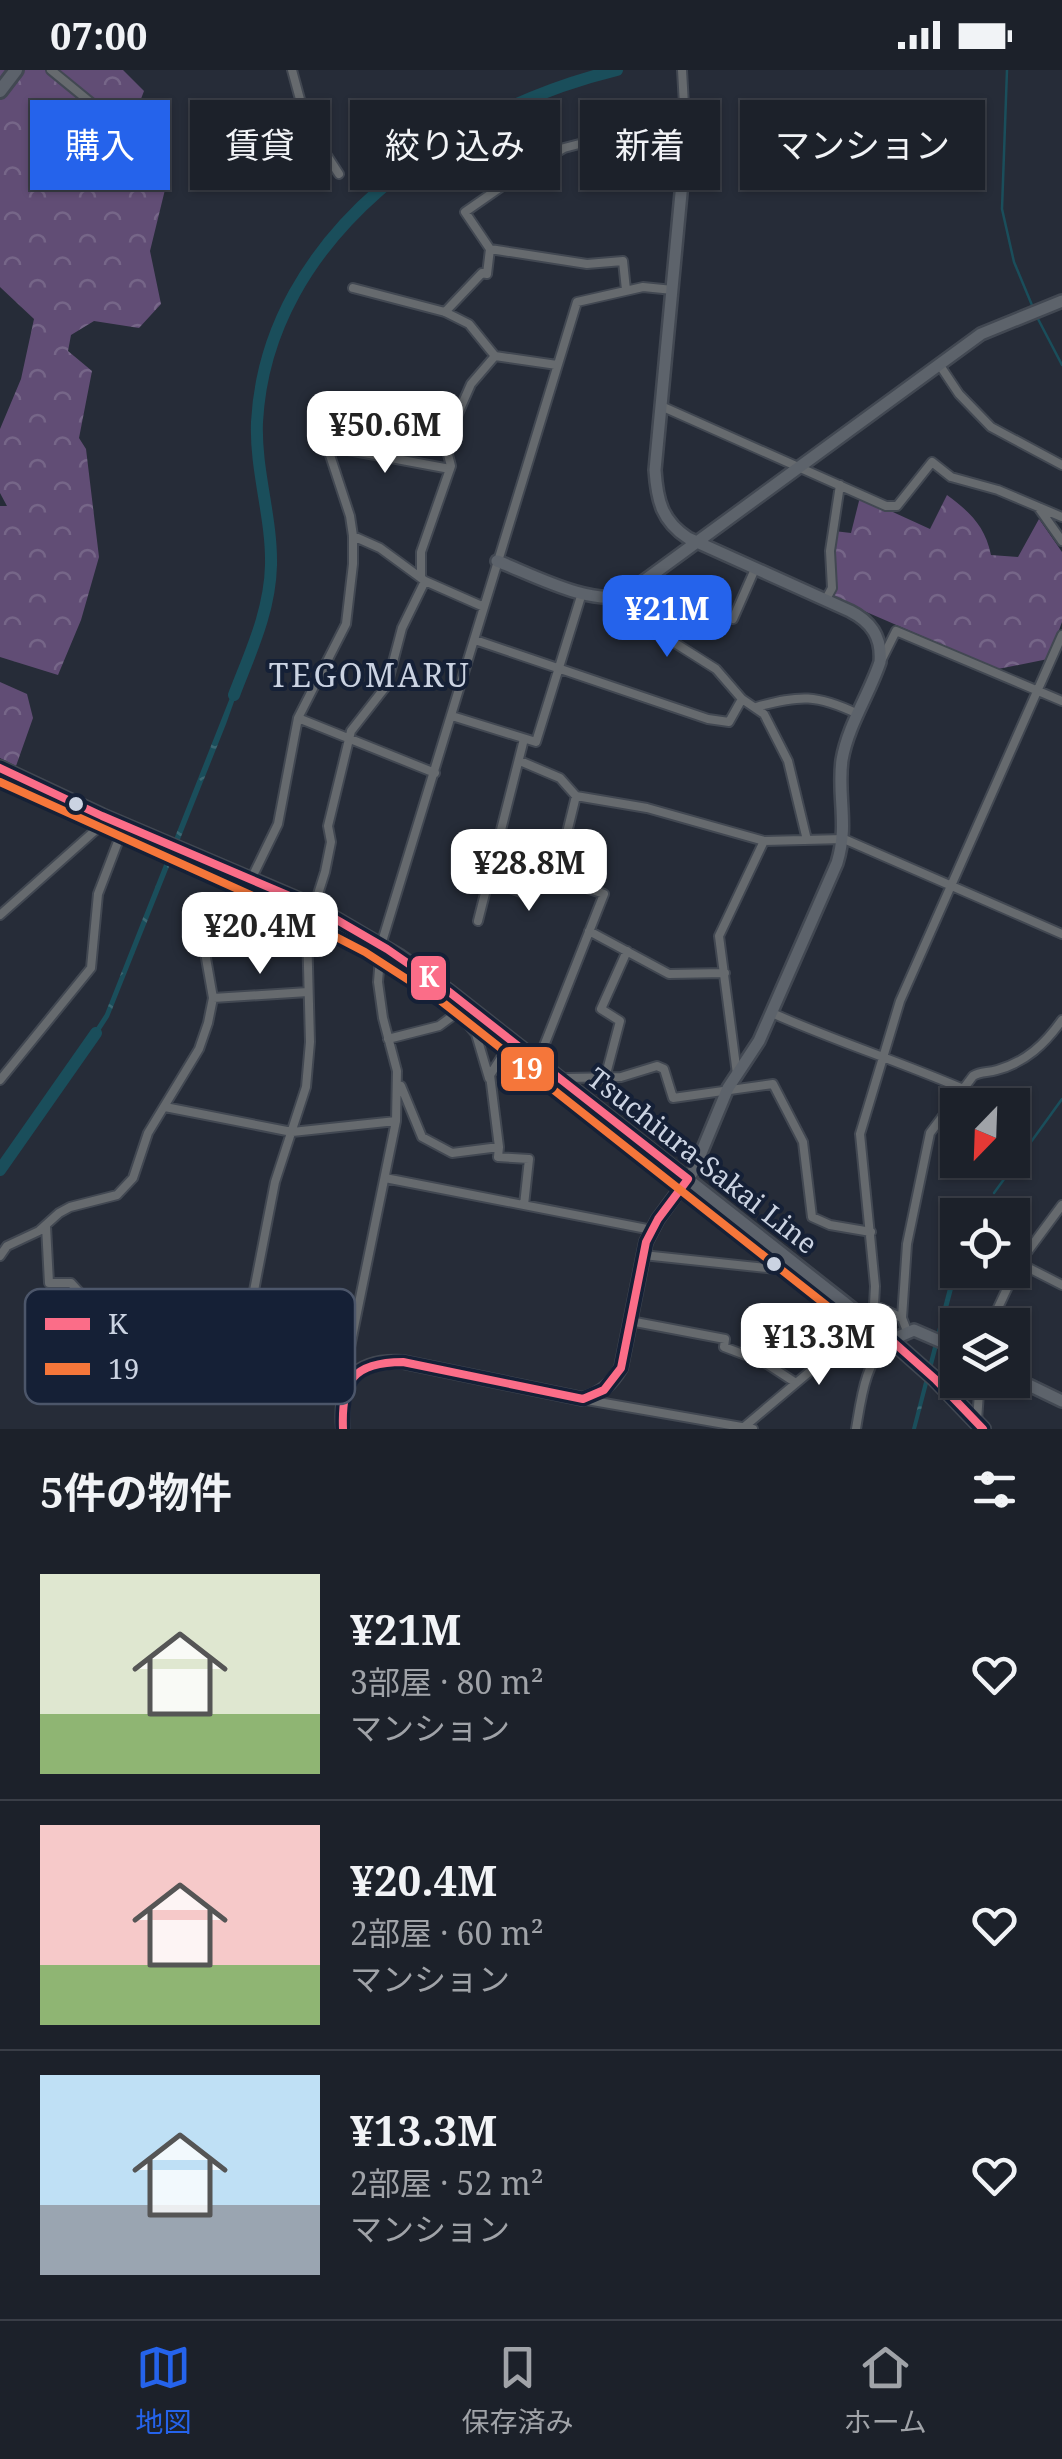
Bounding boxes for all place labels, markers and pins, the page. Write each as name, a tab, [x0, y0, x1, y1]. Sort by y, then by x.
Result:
pin: ¥50.6M	[304, 391, 466, 476]
pin: ¥21M	[608, 575, 726, 660]
unlabelled marker	[66, 794, 86, 814]
pin: ¥28.8M	[448, 829, 610, 914]
pin: ¥20.4M	[179, 892, 341, 977]
unlabelled marker	[764, 1254, 784, 1274]
pin: ¥13.3M	[738, 1303, 900, 1388]

